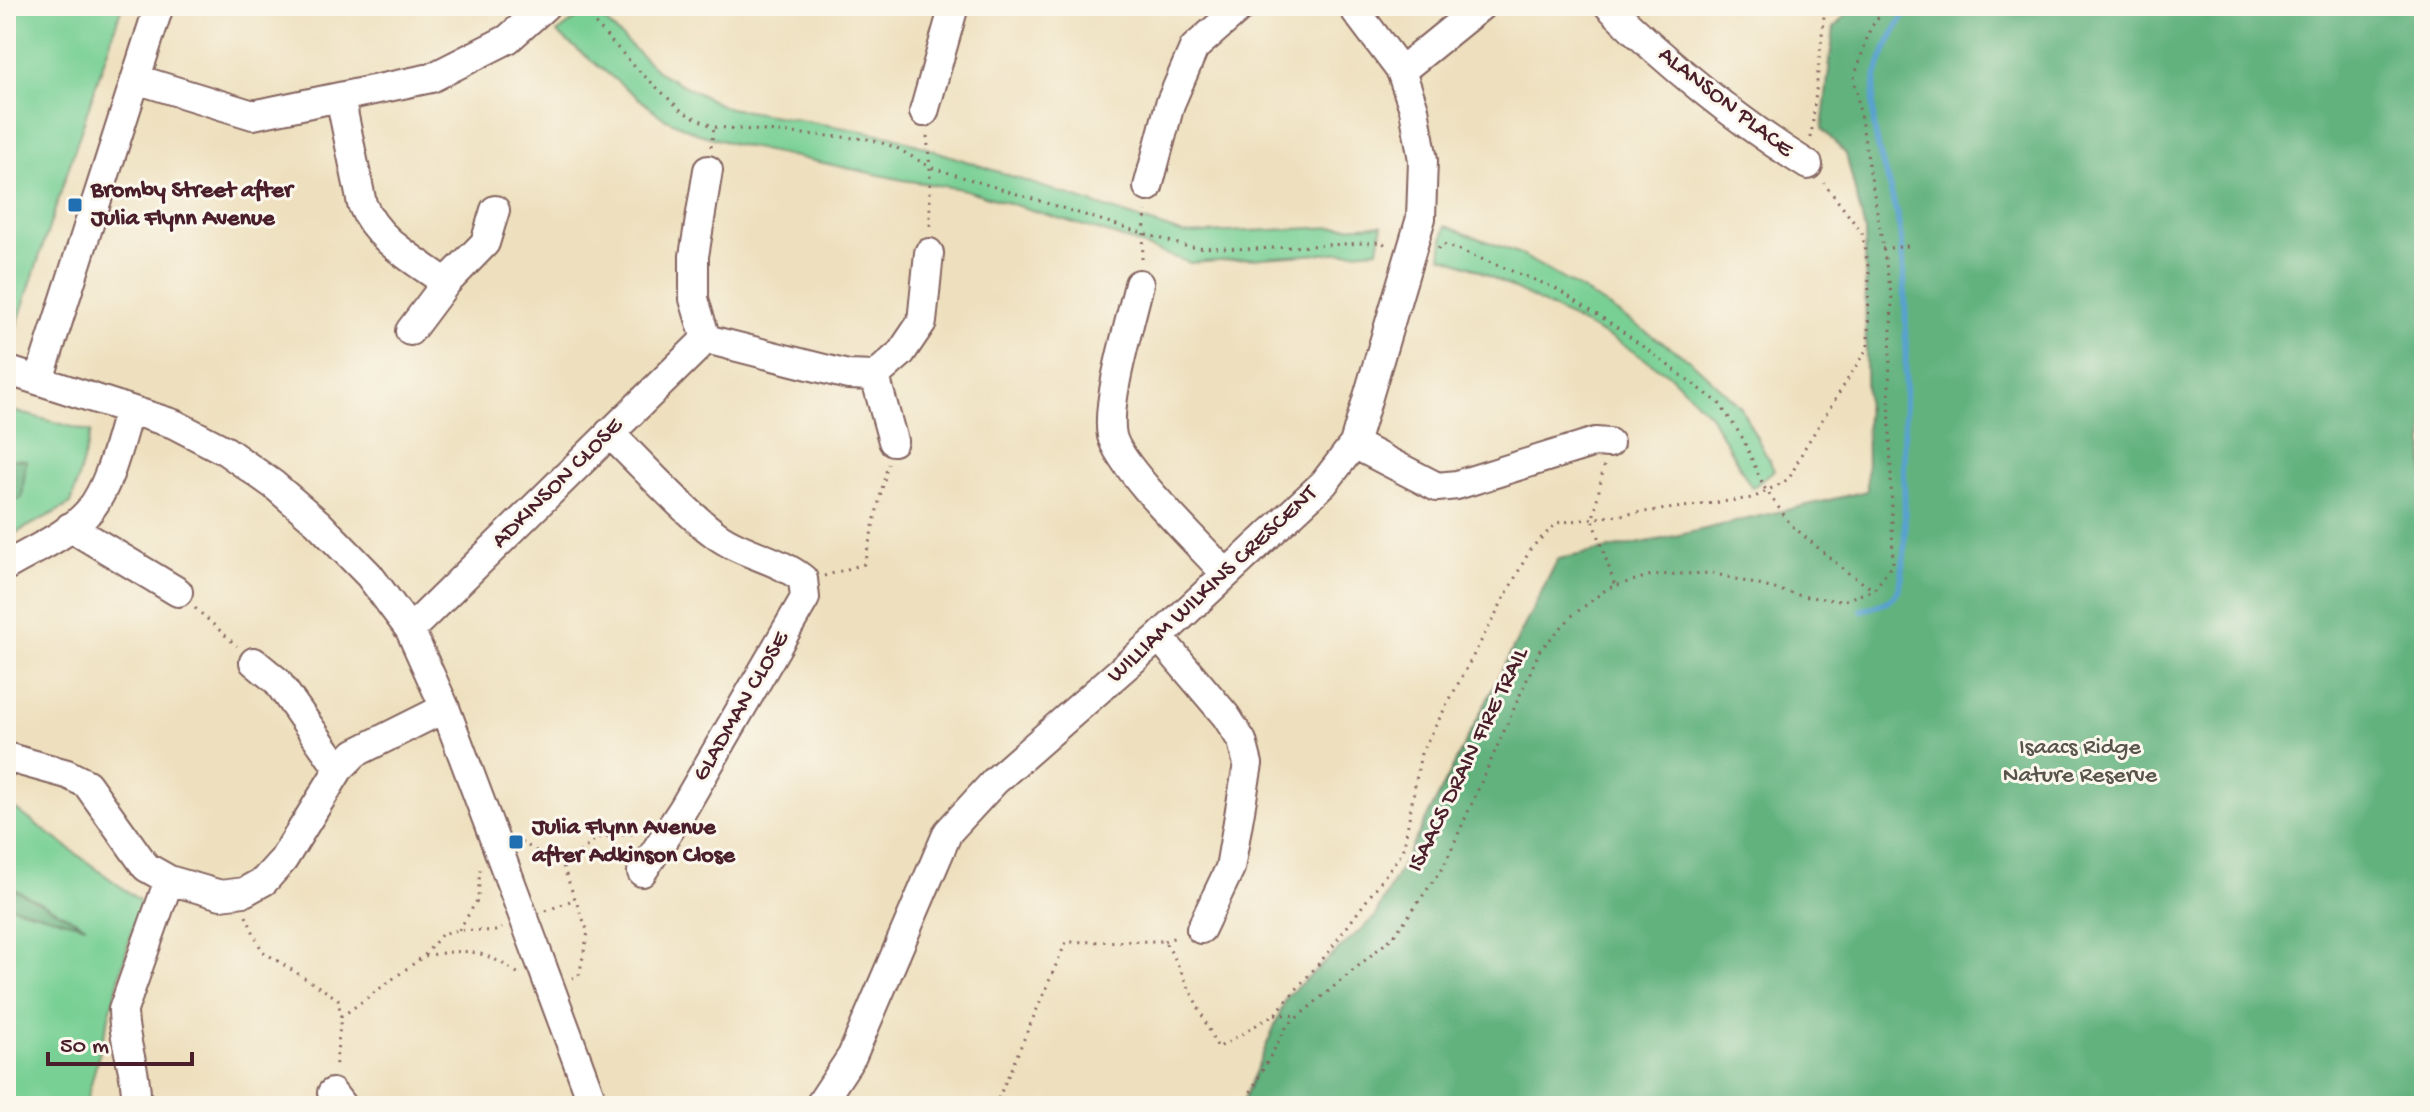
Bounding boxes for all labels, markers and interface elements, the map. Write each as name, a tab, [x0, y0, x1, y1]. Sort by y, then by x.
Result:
street label: ALANSON PLACE	[1652, 41, 1799, 166]
place label: Bromby Street after Julia Flynn Avenue	[90, 177, 295, 234]
marker: Bromby Street after Julia Flynn Avenue	[66, 196, 84, 214]
street label: ADKINSON CLOSE	[486, 412, 630, 556]
street label: WILLIAM WILKINS CRESCENT	[1102, 479, 1325, 690]
street label: GLADMAN CLOSE	[687, 626, 797, 787]
street label: ISAACS DRAIN FIRE TRAIL	[1402, 642, 1537, 877]
park label: Isaacs Ridge Nature Reserve	[2003, 734, 2158, 791]
place label: Julia Flynn Avenue after Adkinson Close	[531, 814, 737, 871]
marker: Julia Flynn Avenue after Adkinson Close	[507, 833, 525, 851]
scale bar	[48, 1016, 192, 1066]
text: 50 m	[60, 1033, 109, 1062]

